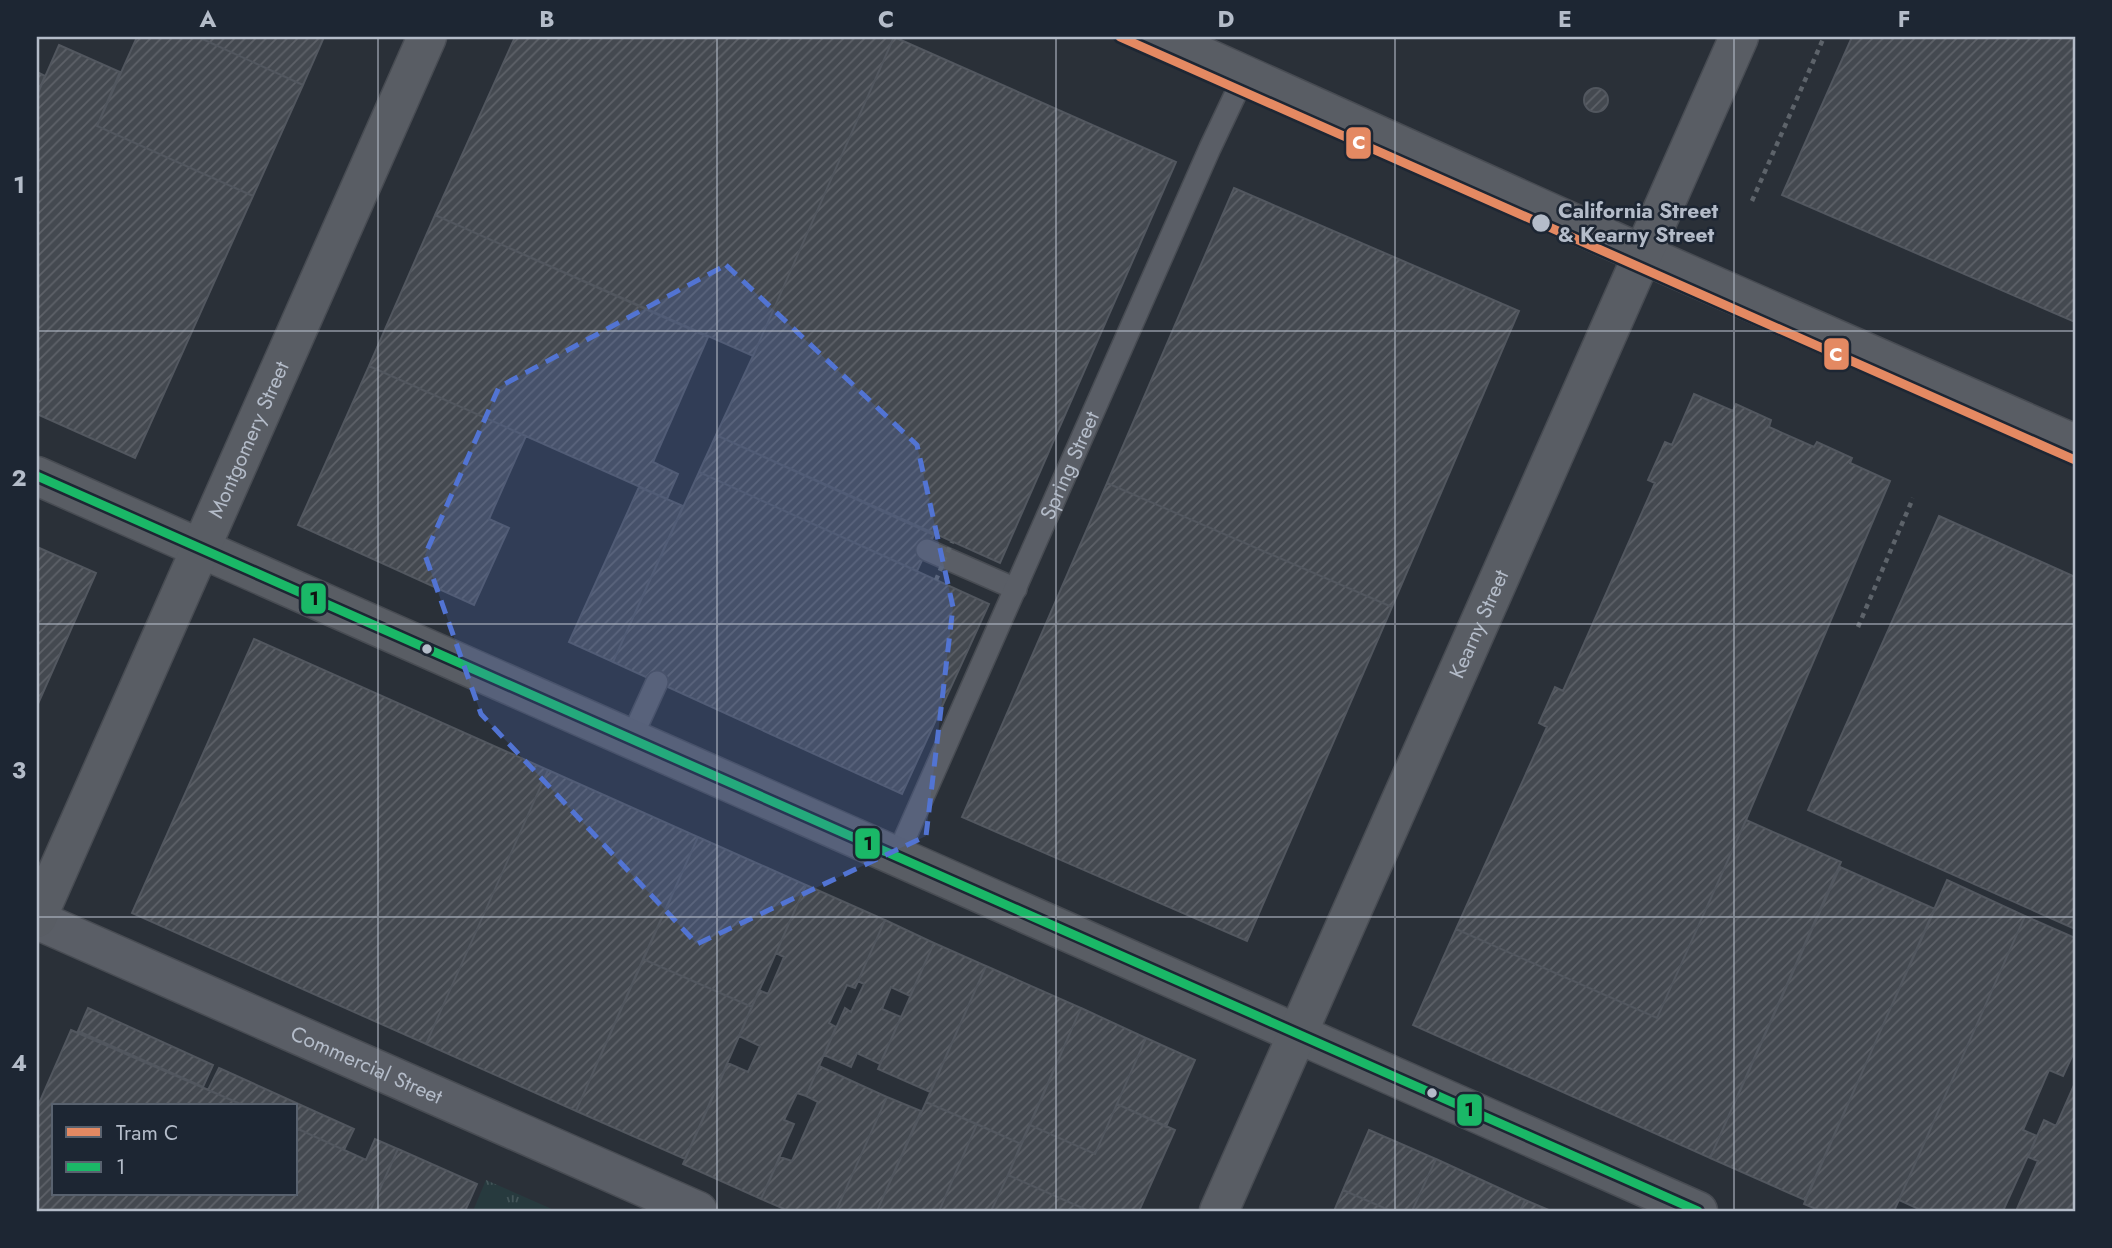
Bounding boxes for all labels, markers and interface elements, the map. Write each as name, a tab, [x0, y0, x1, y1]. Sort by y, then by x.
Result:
text: A	[199, 2, 217, 36]
text: B	[539, 2, 555, 36]
text: C	[878, 2, 894, 36]
text: D	[1218, 2, 1235, 36]
text: E	[1558, 2, 1572, 36]
text: F	[1898, 2, 1910, 36]
line badge: C	[1345, 126, 1372, 160]
text: C	[1352, 129, 1366, 156]
text: 1	[13, 168, 25, 202]
place label: California Street & Kearny Street	[1558, 196, 1718, 250]
marker: California Street & Kearny Street	[1530, 212, 1552, 234]
line badge: C	[1823, 337, 1850, 371]
text: C	[1829, 341, 1843, 368]
street label: Montgomery Street	[201, 357, 297, 523]
street label: Spring Street	[1033, 407, 1107, 524]
text: 2	[11, 461, 27, 495]
street label: Kearny Street	[1442, 565, 1516, 683]
line badge: 1	[300, 582, 327, 615]
text: 1	[309, 585, 319, 612]
unlabelled marker	[420, 642, 434, 656]
text: 3	[12, 753, 26, 787]
line badge: 1	[854, 827, 881, 860]
text: 1	[863, 830, 873, 857]
street label: Commercial Street	[286, 1018, 447, 1112]
text: 4	[11, 1046, 27, 1080]
unlabelled marker	[1425, 1086, 1439, 1100]
line badge: 1	[1456, 1093, 1483, 1127]
text: 1	[1464, 1096, 1474, 1123]
legend	[52, 1104, 298, 1196]
text: Tram C	[116, 1118, 178, 1148]
text: 1	[116, 1152, 125, 1182]

